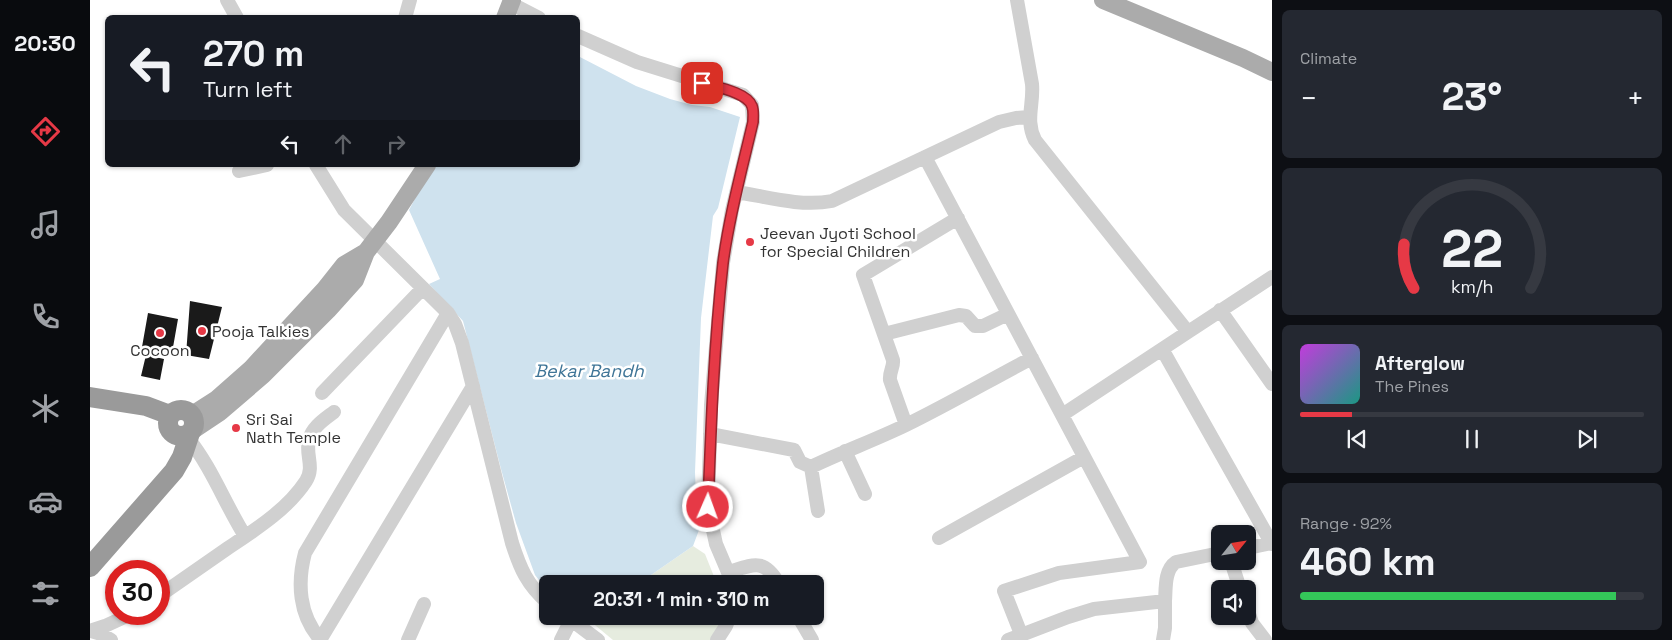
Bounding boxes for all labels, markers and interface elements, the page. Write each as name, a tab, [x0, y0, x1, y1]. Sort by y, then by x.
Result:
text: 20:30	[14, 29, 76, 57]
text: 270 m	[203, 32, 304, 76]
icon: left	[120, 35, 185, 100]
text: Climate	[1300, 48, 1357, 69]
pin	[681, 62, 723, 104]
icon: arrive	[688, 69, 716, 97]
text: 23°	[1442, 73, 1502, 121]
text: Turn left	[203, 75, 293, 103]
text: −	[1300, 80, 1317, 116]
text: +	[1627, 80, 1644, 116]
icon: directions	[28, 114, 63, 149]
icon: left	[276, 130, 304, 158]
icon: ahead	[329, 130, 357, 158]
icon: right	[382, 130, 410, 158]
icon: music	[28, 207, 63, 242]
text: 22	[1441, 216, 1503, 282]
place label: Jeevan Jyoti School for Special Children	[760, 223, 916, 262]
marker: Jeevan Jyoti School for Special Children	[744, 236, 756, 248]
text: km/h	[1451, 275, 1493, 298]
icon: phone	[28, 299, 63, 334]
place label: Pooja Talkies	[212, 321, 310, 342]
marker: Pooja Talkies	[196, 325, 208, 337]
marker: Cocoon	[154, 327, 166, 339]
place label: Cocoon	[130, 340, 190, 361]
text: Afterglow	[1375, 351, 1465, 376]
water label: Bekar Bandh	[534, 359, 645, 382]
text: The Pines	[1375, 376, 1449, 397]
icon: climate	[28, 391, 63, 426]
place label: Sri Sai Nath Temple	[246, 409, 341, 448]
marker: Sri Sai Nath Temple	[230, 422, 242, 434]
icon: previous	[1343, 425, 1371, 453]
icon: pause	[1458, 425, 1486, 453]
icon: next	[1573, 425, 1601, 453]
position arrow	[681, 480, 733, 532]
icon: car	[28, 484, 63, 519]
text: Range · 92%	[1300, 513, 1392, 534]
north arrow	[1211, 525, 1256, 570]
map controls	[1211, 525, 1256, 625]
text: 460 km	[1300, 538, 1436, 586]
speed limit sign: 30	[105, 560, 170, 625]
icon: filters	[28, 576, 63, 611]
button: sound	[1211, 580, 1256, 625]
text: 20:31 · 1 min · 310 m	[593, 587, 770, 612]

